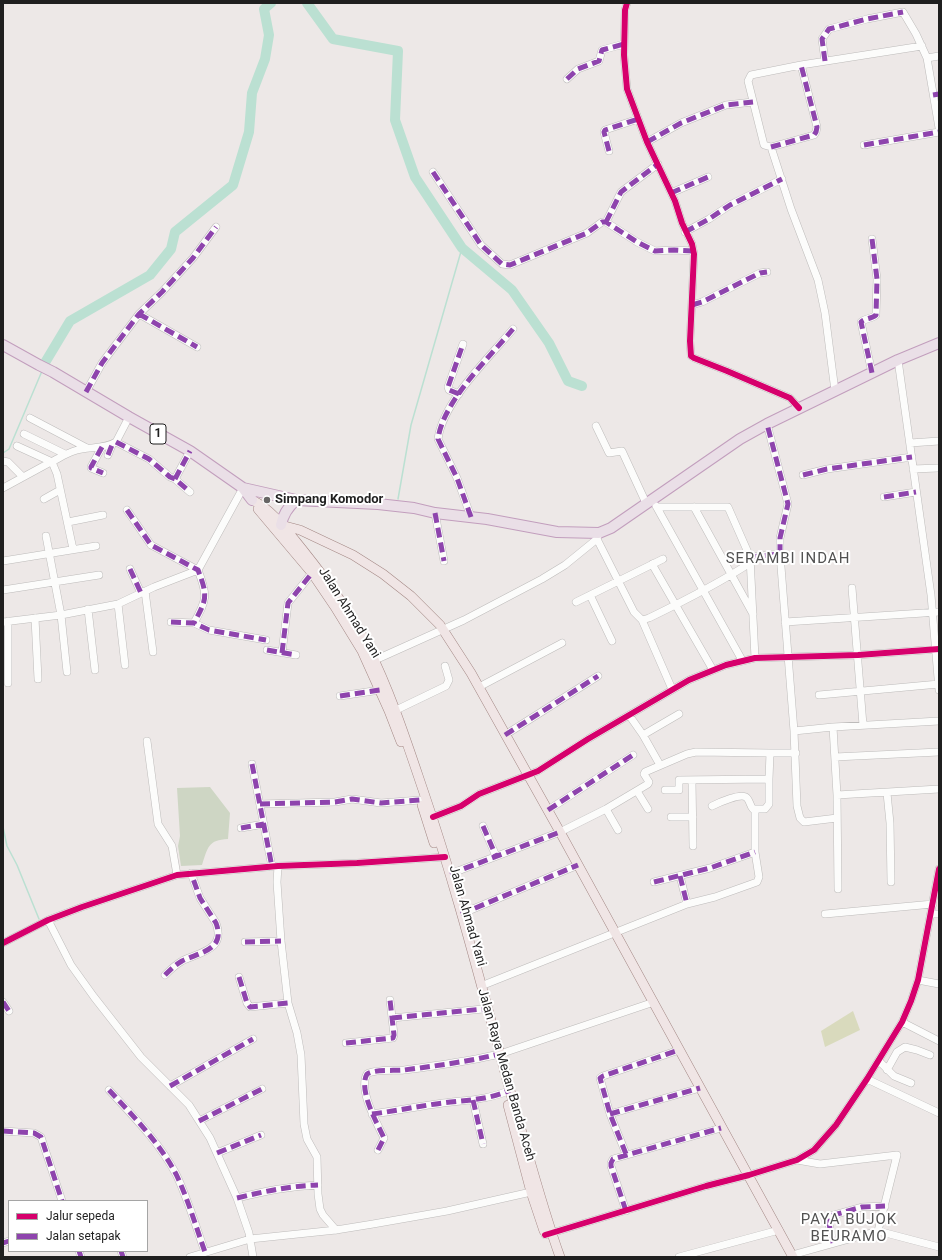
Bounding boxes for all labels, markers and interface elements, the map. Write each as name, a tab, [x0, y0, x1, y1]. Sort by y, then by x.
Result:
road number: 1	[150, 424, 166, 444]
place label: Simpang Komodor	[275, 492, 383, 508]
marker: Simpang Komodor	[262, 495, 272, 505]
district label: SERAMBI INDAH	[726, 550, 850, 568]
street label: Jalan Ahmad Yani	[315, 565, 383, 661]
street label: Jalan Ahmad Yani	[445, 864, 489, 968]
street label: Jalan Raya Medan Banda Aceh	[474, 987, 538, 1163]
legend	[8, 1200, 148, 1252]
text: Jalur sepeda	[46, 1209, 115, 1223]
district label: PAYA BUJOK BEURAMO	[801, 1211, 897, 1246]
text: Jalan setapak	[46, 1229, 121, 1243]

